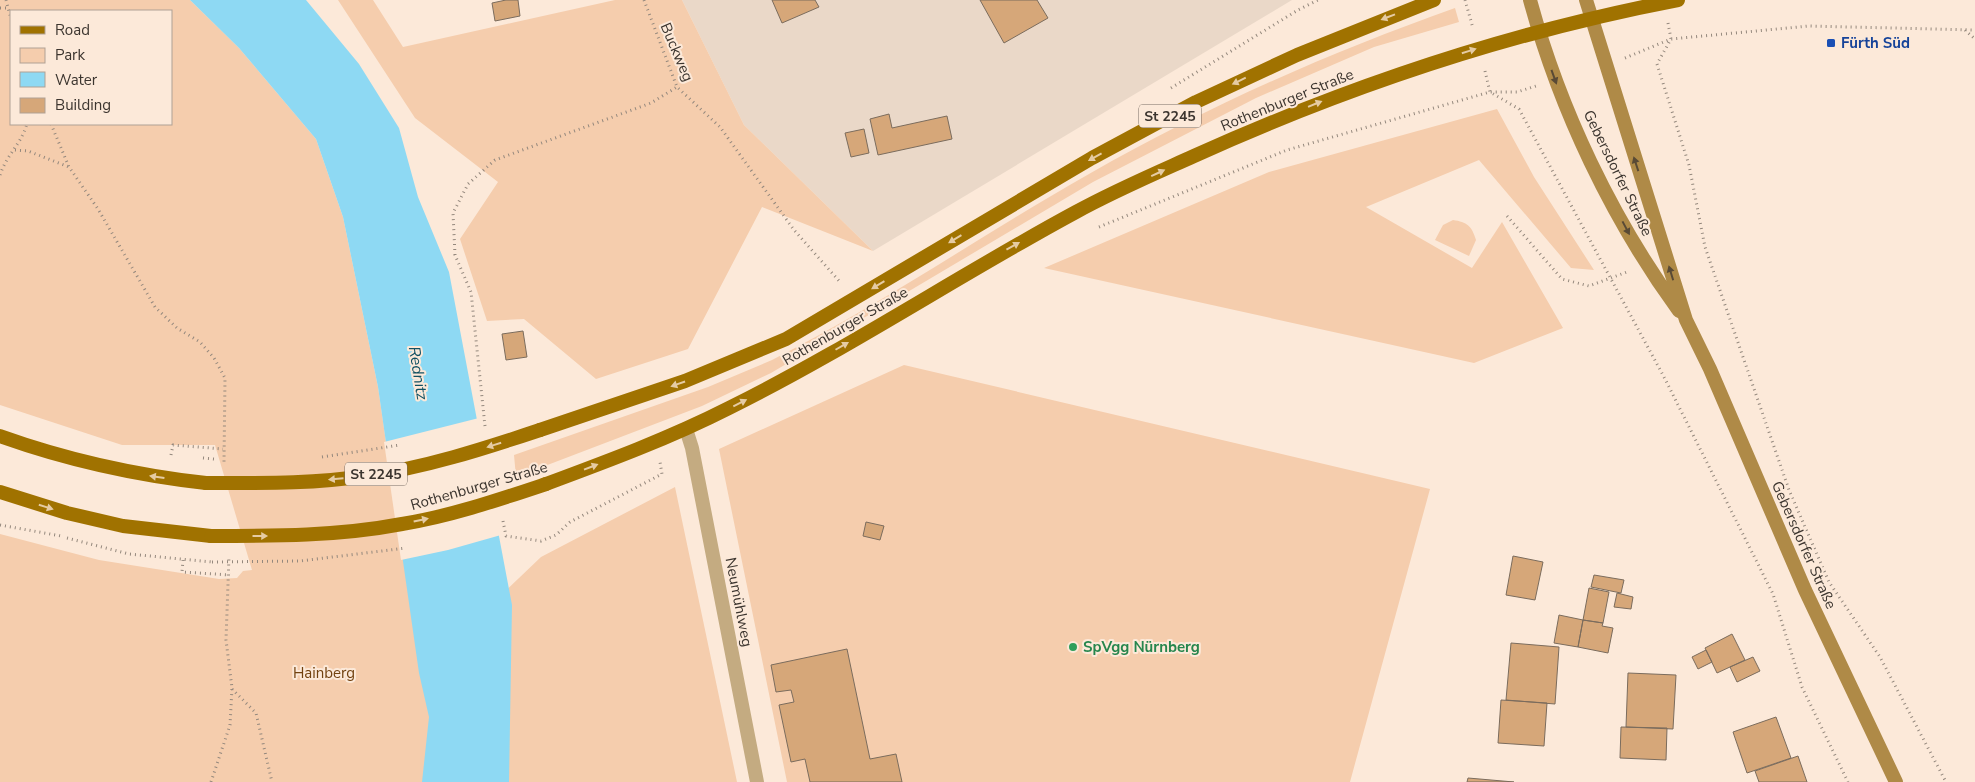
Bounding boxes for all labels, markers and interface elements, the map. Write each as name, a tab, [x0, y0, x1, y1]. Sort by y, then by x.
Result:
legend	[10, 10, 172, 125]
one-way arrow	[1380, 13, 1395, 21]
text: Road	[55, 20, 90, 40]
street label: Buckweg	[656, 20, 698, 84]
place label: Fürth Süd	[1841, 33, 1910, 53]
marker: Fürth Süd	[1825, 37, 1837, 49]
text: Park	[55, 45, 85, 65]
one-way arrow	[1462, 46, 1477, 54]
street label: Rothenburger Straße	[1218, 64, 1356, 136]
text: Water	[55, 70, 98, 90]
one-way arrow	[1550, 70, 1558, 85]
one-way arrow	[1232, 78, 1246, 86]
text: Building	[55, 95, 111, 115]
one-way arrow	[1308, 100, 1323, 107]
road number: St 2245	[1139, 104, 1201, 128]
street label: Gebersdorfer Straße	[1579, 107, 1657, 239]
one-way arrow	[1088, 152, 1102, 161]
one-way arrow	[1631, 156, 1639, 171]
one-way arrow	[1151, 168, 1165, 176]
one-way arrow	[1622, 220, 1630, 235]
one-way arrow	[948, 235, 961, 244]
one-way arrow	[1006, 242, 1020, 251]
one-way arrow	[1667, 266, 1675, 281]
one-way arrow	[872, 280, 885, 289]
street label: Rothenburger Straße	[779, 282, 911, 370]
one-way arrow	[836, 342, 849, 351]
water label: Rednitz	[403, 345, 433, 402]
one-way arrow	[670, 380, 685, 388]
one-way arrow	[733, 399, 748, 407]
one-way arrow	[487, 441, 502, 449]
street label: Rothenburger Straße	[408, 457, 550, 515]
road number: St 2245	[345, 462, 407, 486]
one-way arrow	[584, 463, 599, 471]
one-way arrow	[149, 473, 165, 481]
one-way arrow	[327, 475, 343, 483]
street label: Gebersdorfer Straße	[1767, 478, 1841, 612]
one-way arrow	[39, 503, 54, 511]
one-way arrow	[413, 516, 429, 524]
one-way arrow	[252, 532, 268, 540]
street label: Neumühlweg	[721, 556, 757, 648]
place label: SpVgg Nürnberg	[1083, 637, 1200, 657]
marker: SpVgg Nürnberg	[1067, 641, 1079, 653]
park label: Hainberg	[293, 663, 355, 683]

